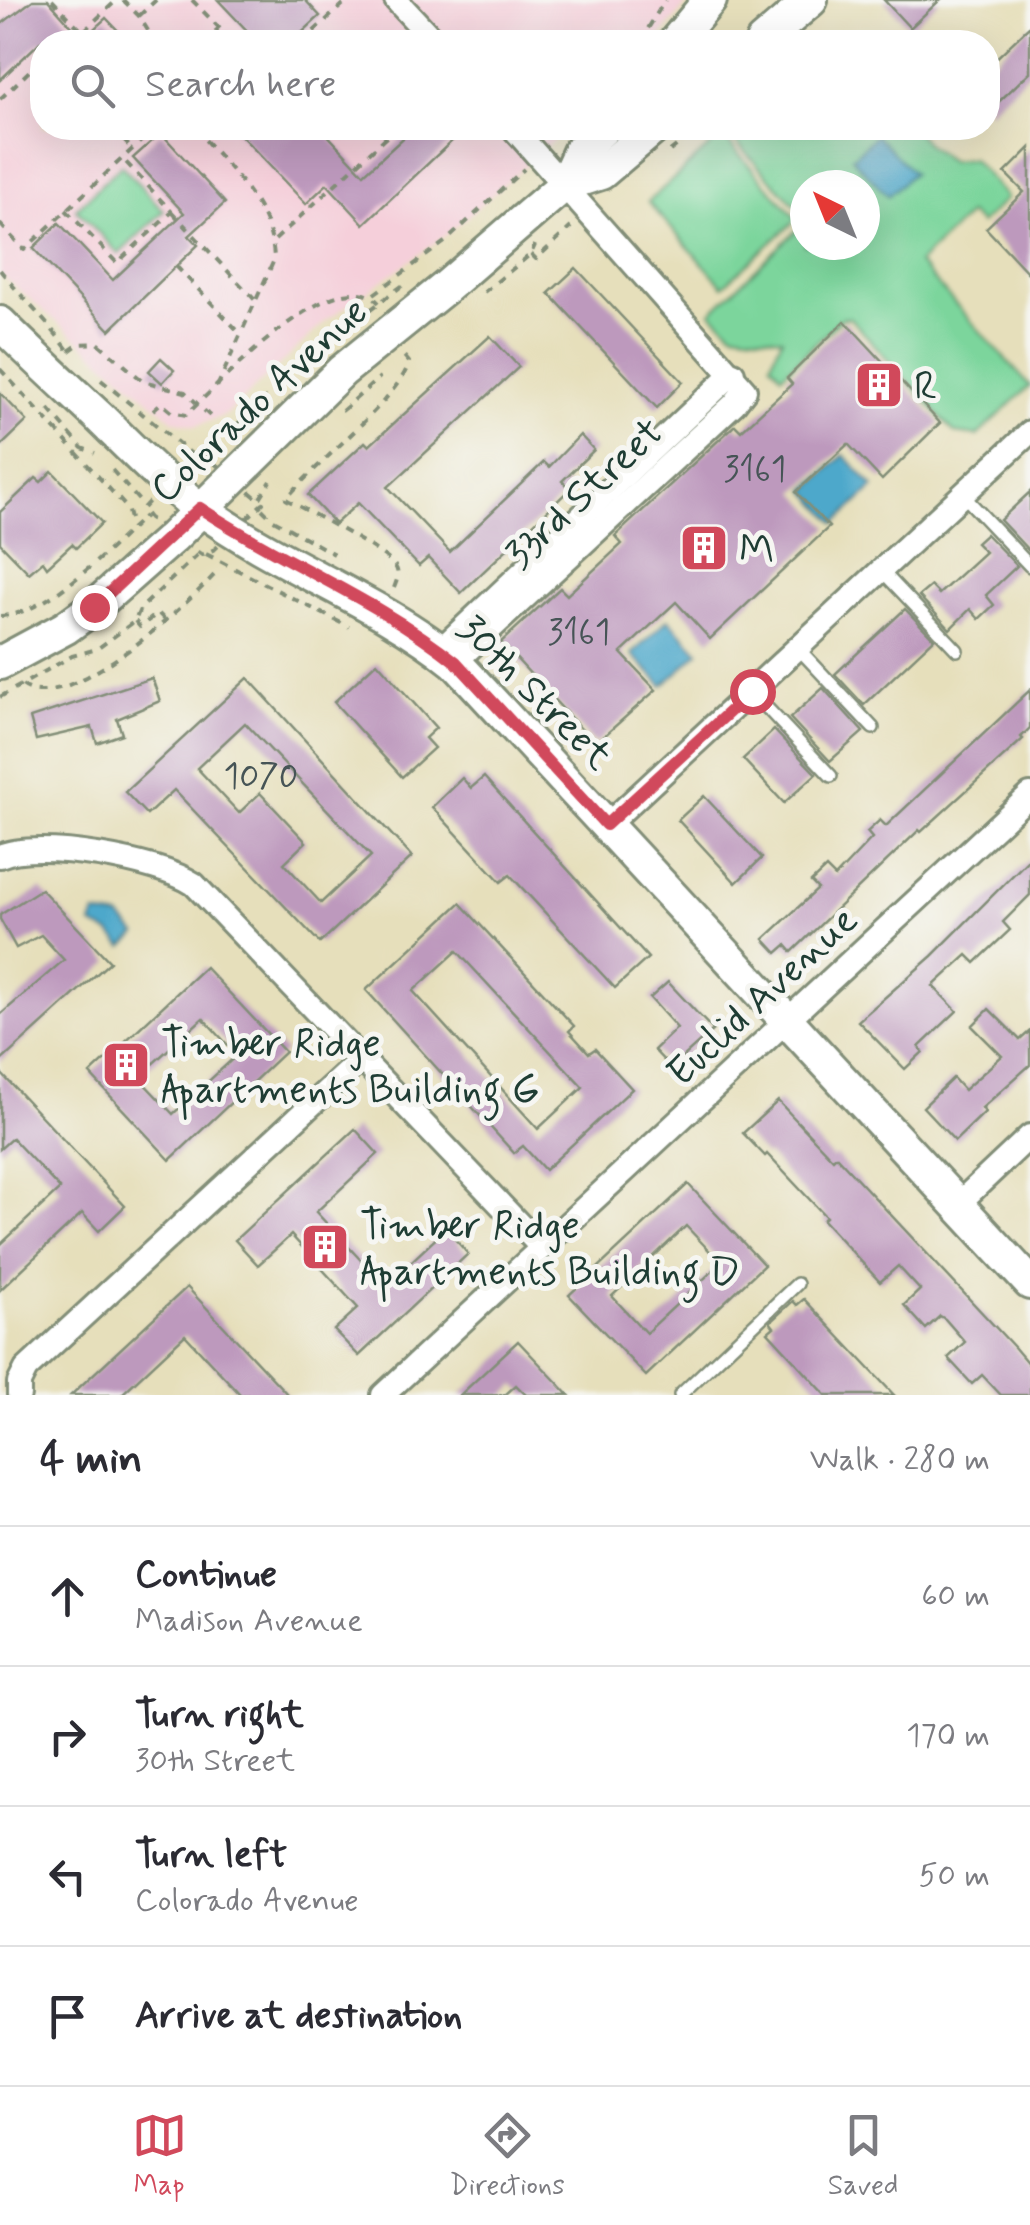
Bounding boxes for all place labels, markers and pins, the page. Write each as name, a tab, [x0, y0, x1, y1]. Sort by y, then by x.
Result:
building icon: R	[853, 359, 905, 411]
place label: R	[914, 362, 937, 414]
building icon: M	[678, 522, 730, 574]
place label: M	[739, 525, 774, 577]
place label: Timber Ridge Apartments Building G	[161, 1019, 539, 1121]
building icon: Timber Ridge Apartments Building G	[100, 1039, 152, 1091]
place label: Timber Ridge Apartments Building D	[360, 1201, 740, 1303]
building icon: Timber Ridge Apartments Building D	[299, 1221, 351, 1273]

